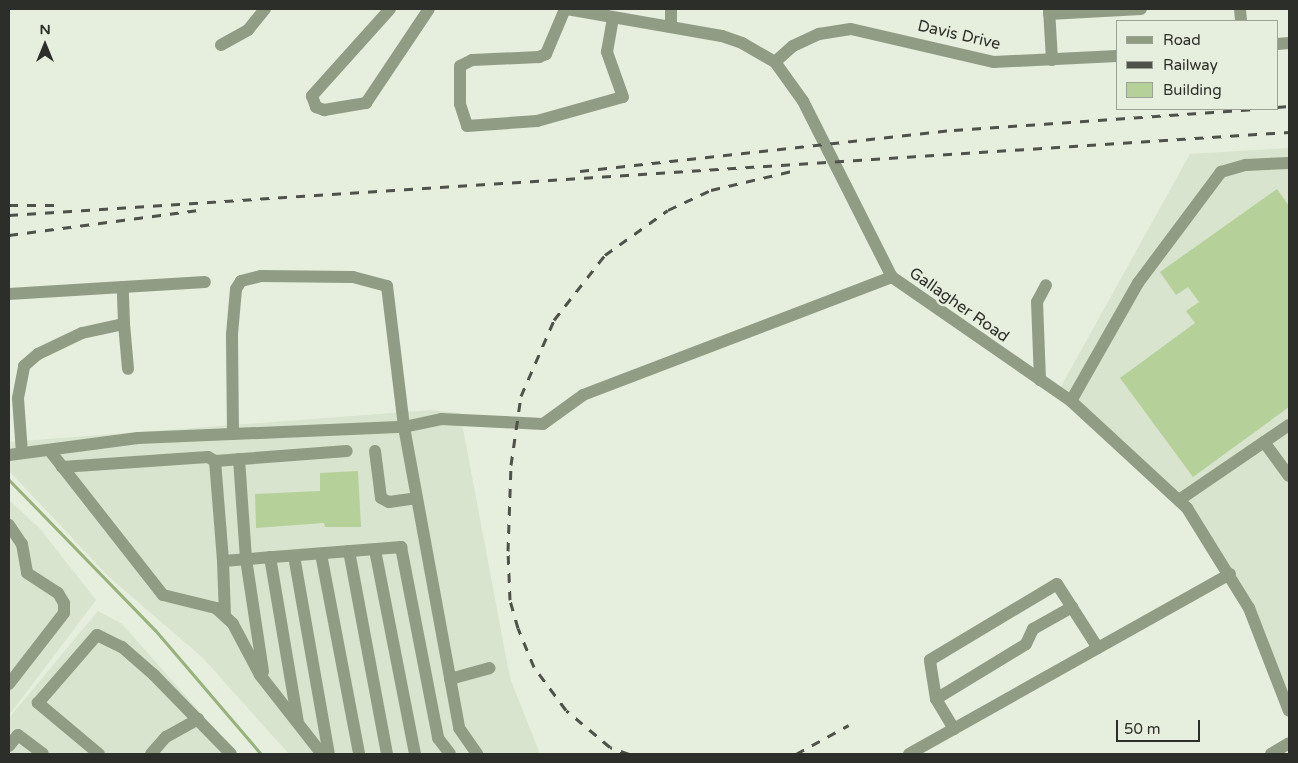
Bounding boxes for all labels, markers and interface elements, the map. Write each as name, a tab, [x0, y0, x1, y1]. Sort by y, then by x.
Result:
street label: Davis Drive	[916, 16, 1002, 54]
north arrow	[20, 20, 70, 70]
legend	[1116, 20, 1278, 110]
text: N	[39, 21, 51, 38]
text: Road	[1163, 31, 1201, 49]
text: Railway	[1163, 56, 1218, 74]
text: Building	[1163, 81, 1222, 99]
street label: Gallagher Road	[905, 263, 1013, 347]
scale bar	[1118, 710, 1202, 742]
text: 50 m	[1124, 720, 1161, 738]

